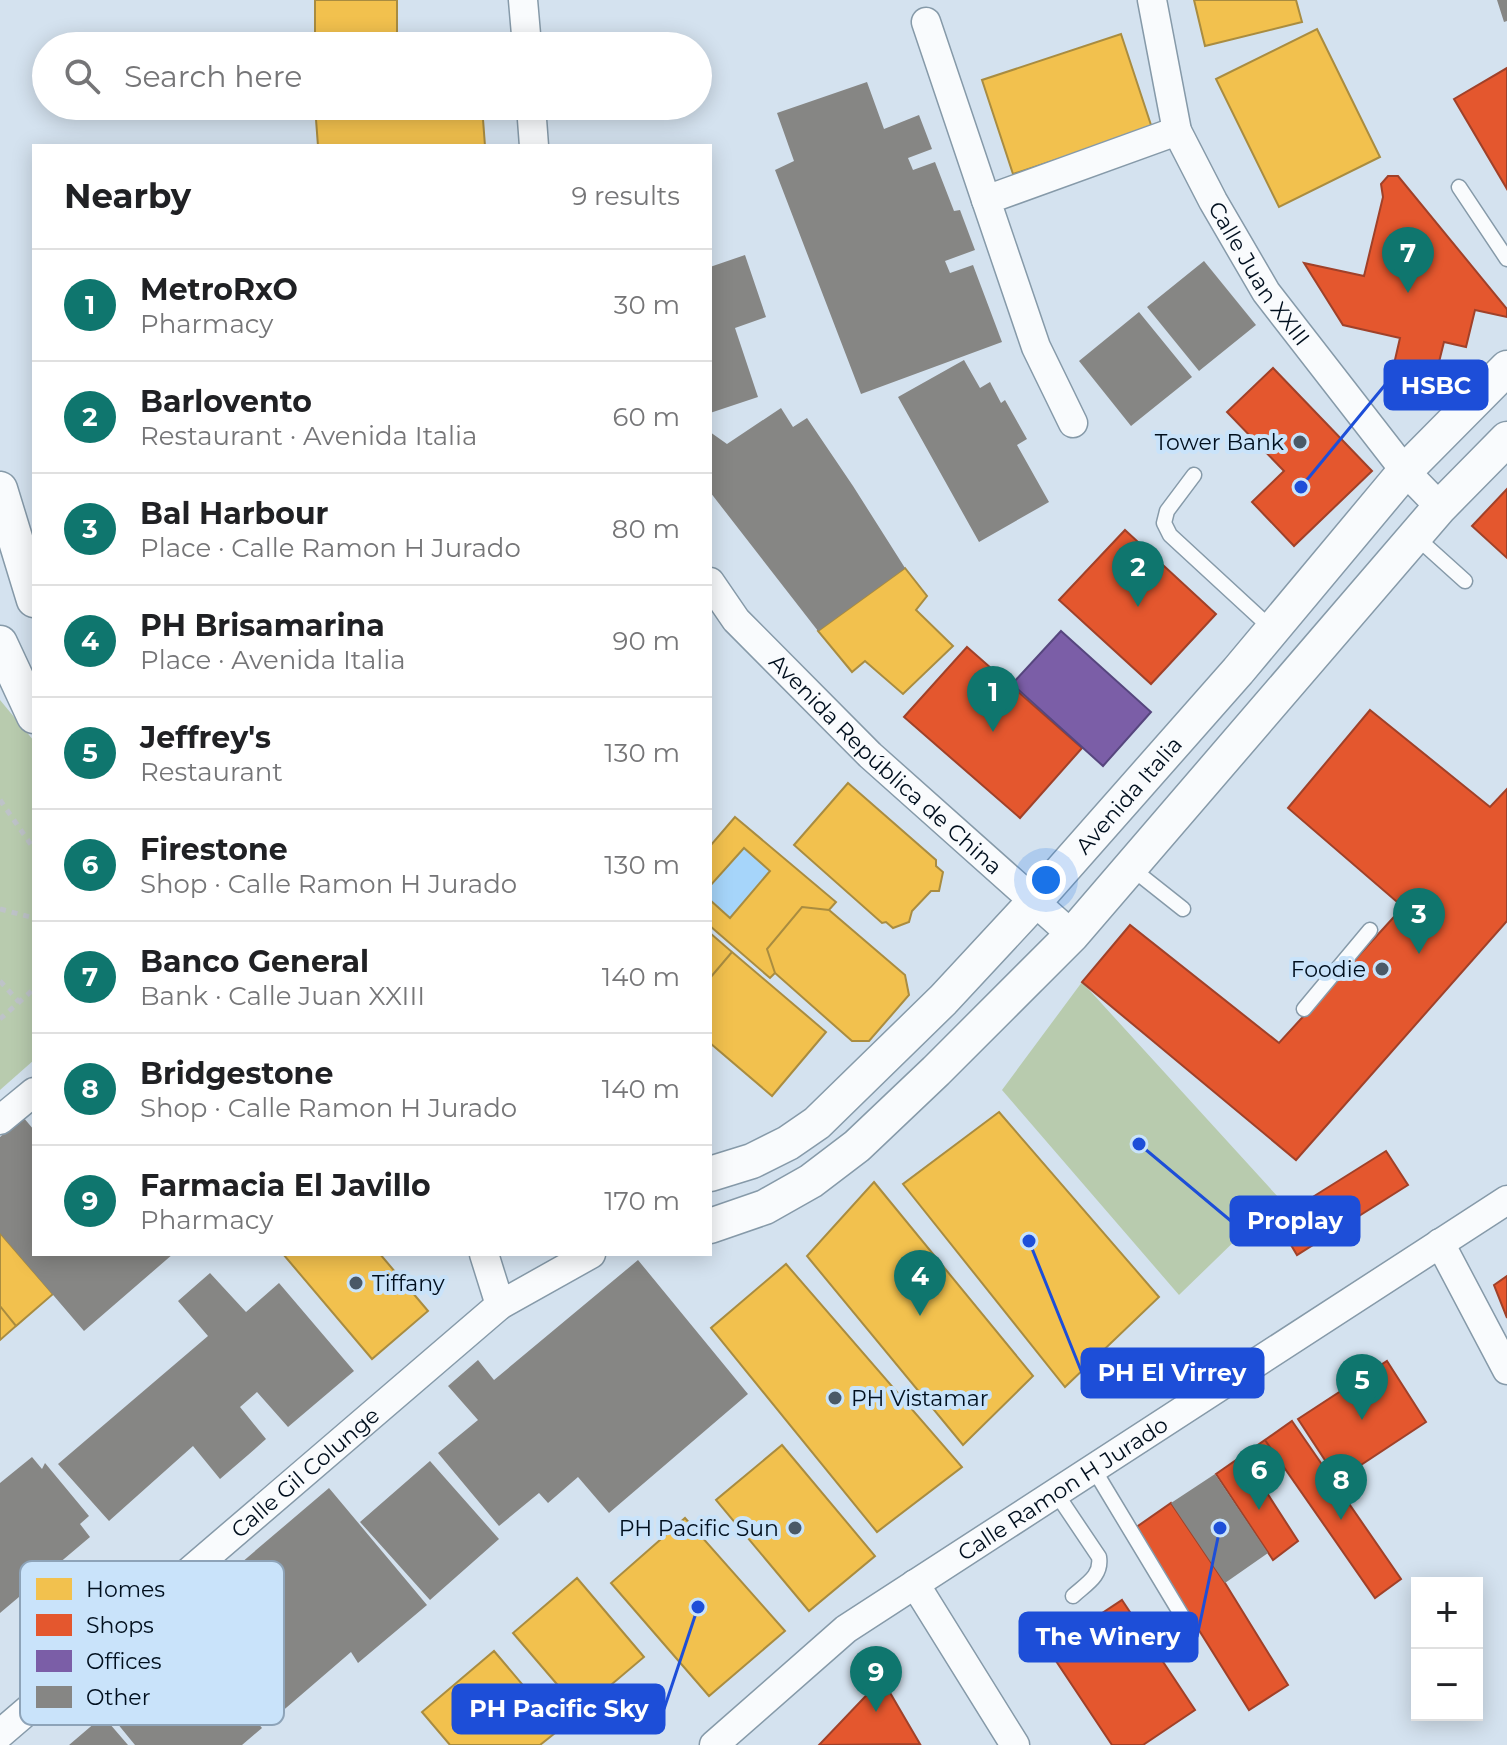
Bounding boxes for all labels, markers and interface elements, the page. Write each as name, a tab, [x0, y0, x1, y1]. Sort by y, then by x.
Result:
search box	[32, 32, 712, 120]
icon: search	[60, 54, 104, 98]
text: Search here	[124, 58, 302, 95]
text: Nearby	[64, 175, 191, 217]
text: 9 results	[571, 180, 680, 212]
street label: Calle Juan XXIII	[1202, 197, 1315, 351]
pin: 7	[1382, 227, 1434, 293]
text: MetroRxO	[140, 271, 298, 308]
text: 1	[85, 289, 95, 321]
text: 30 m	[614, 289, 680, 321]
text: Pharmacy	[140, 308, 273, 340]
callout: HSBC	[1385, 361, 1487, 409]
text: HSBC	[1401, 371, 1471, 400]
text: Barlovento	[140, 383, 312, 420]
text: 2	[82, 401, 98, 433]
text: 60 m	[613, 401, 680, 433]
text: Restaurant · Avenida Italia	[140, 420, 477, 452]
place label: Tower Bank	[1155, 429, 1285, 456]
marker: Tower Bank	[1291, 433, 1309, 451]
text: Bal Harbour	[140, 495, 328, 532]
text: 3	[82, 513, 98, 545]
text: 80 m	[612, 513, 680, 545]
text: Place · Calle Ramon H Jurado	[140, 532, 521, 564]
pin: 2	[1112, 541, 1164, 607]
text: PH Brisamarina	[140, 607, 385, 644]
text: 4	[81, 625, 99, 657]
text: 90 m	[613, 625, 680, 657]
text: Place · Avenida Italia	[140, 644, 406, 676]
street label: Avenida República de China	[763, 649, 1007, 880]
pin: 1	[967, 666, 1019, 732]
text: Jeffrey's	[140, 719, 271, 756]
street label: Avenida Italia	[1070, 731, 1188, 860]
text: 5	[82, 737, 98, 769]
text: 130 m	[604, 737, 680, 769]
text: Restaurant	[140, 756, 283, 788]
text: Firestone	[140, 831, 288, 868]
text: 6	[82, 849, 98, 881]
text: 130 m	[604, 849, 680, 881]
your location	[1026, 860, 1066, 900]
text: Shop · Calle Ramon H Jurado	[140, 868, 517, 900]
pin: 3	[1393, 888, 1445, 954]
text: Banco General	[140, 943, 369, 980]
place label: Foodie	[1291, 956, 1366, 983]
marker: Foodie	[1373, 960, 1391, 978]
text: 7	[82, 961, 98, 993]
text: 140 m	[602, 961, 680, 993]
text: Bank · Calle Juan XXIII	[140, 980, 425, 1012]
text: Bridgestone	[140, 1055, 333, 1092]
text: 8	[81, 1073, 99, 1105]
text: 140 m	[602, 1073, 680, 1105]
text: Shop · Calle Ramon H Jurado	[140, 1092, 517, 1124]
text: Farmacia El Javillo	[140, 1167, 431, 1204]
text: 9	[82, 1185, 98, 1217]
text: 170 m	[604, 1185, 680, 1217]
callout: Proplay	[1231, 1197, 1359, 1245]
text: Pharmacy	[140, 1204, 273, 1236]
text: Proplay	[1247, 1206, 1344, 1235]
pin: 4	[894, 1250, 946, 1316]
place label: Tiffany	[372, 1270, 445, 1297]
marker: Tiffany	[347, 1274, 365, 1292]
callout: PH El Virrey	[1082, 1349, 1263, 1397]
pin: 5	[1336, 1354, 1388, 1420]
text: PH El Virrey	[1098, 1358, 1247, 1387]
place label: PH Vistamar	[851, 1385, 988, 1412]
marker: PH Vistamar	[826, 1389, 844, 1407]
street label: Calle Gil Colunge	[226, 1402, 385, 1544]
street label: Calle Ramon H Jurado	[953, 1411, 1173, 1567]
pin: 6	[1233, 1444, 1285, 1510]
pin: 8	[1315, 1454, 1367, 1520]
place label: PH Pacific Sun	[619, 1515, 779, 1542]
marker: PH Pacific Sun	[786, 1519, 804, 1537]
legend	[20, 1561, 284, 1725]
text: Homes	[86, 1576, 165, 1603]
map controls	[1411, 1577, 1483, 1721]
button: +	[1411, 1577, 1483, 1649]
text: Shops	[86, 1612, 154, 1639]
callout: The Winery	[1020, 1613, 1197, 1661]
text: The Winery	[1036, 1622, 1181, 1651]
pin: 9	[850, 1646, 902, 1712]
text: Offices	[86, 1648, 162, 1675]
button: −	[1411, 1649, 1483, 1721]
text: Other	[86, 1684, 150, 1711]
callout: PH Pacific Sky	[453, 1685, 664, 1733]
text: PH Pacific Sky	[469, 1694, 649, 1723]

